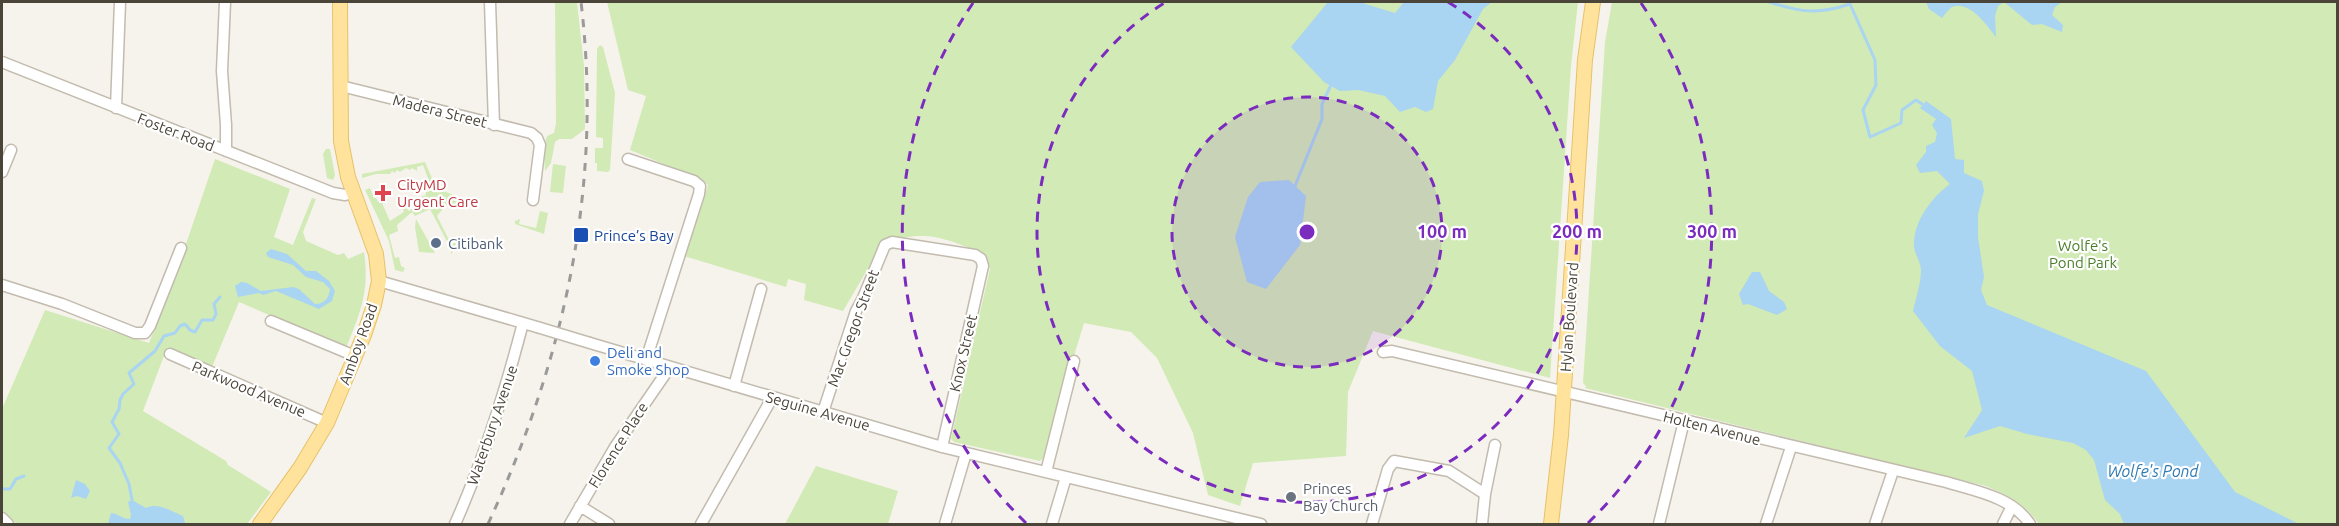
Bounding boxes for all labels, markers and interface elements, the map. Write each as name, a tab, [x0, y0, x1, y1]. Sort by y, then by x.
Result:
street label: Madera Street	[391, 91, 489, 131]
street label: Foster Road	[135, 110, 217, 154]
place label: CityMD Urgent Care	[397, 176, 479, 210]
marker: CityMD Urgent Care	[374, 184, 392, 202]
text: 100 m	[1417, 221, 1467, 241]
text: 200 m	[1552, 221, 1602, 241]
text: 300 m	[1687, 221, 1737, 241]
centre of rings	[1297, 222, 1317, 242]
marker: Prince’s Bay	[572, 226, 590, 244]
place label: Prince’s Bay	[594, 227, 674, 244]
place label: Citibank	[448, 235, 503, 252]
marker: Citibank	[429, 236, 443, 250]
park label: Wolfe's Pond Park	[2049, 237, 2117, 271]
street label: Hylan Boulevard	[1557, 262, 1581, 372]
street label: Mac Gregor Street	[824, 267, 882, 389]
street label: Amboy Road	[335, 301, 381, 387]
street label: Knox Street	[946, 312, 980, 394]
place label: Deli and Smoke Shop	[607, 344, 690, 378]
marker: Deli and Smoke Shop	[588, 354, 602, 368]
street label: Parkwood Avenue	[190, 357, 308, 421]
street label: Waterbury Avenue	[464, 363, 520, 487]
street label: Seguine Avenue	[764, 388, 872, 434]
street label: Florence Place	[585, 399, 651, 491]
street label: Holten Avenue	[1662, 408, 1762, 448]
water label: Wolfe's Pond	[2108, 462, 2200, 480]
place label: Princes Bay Church	[1303, 480, 1378, 514]
marker: Princes Bay Church	[1284, 490, 1298, 504]

